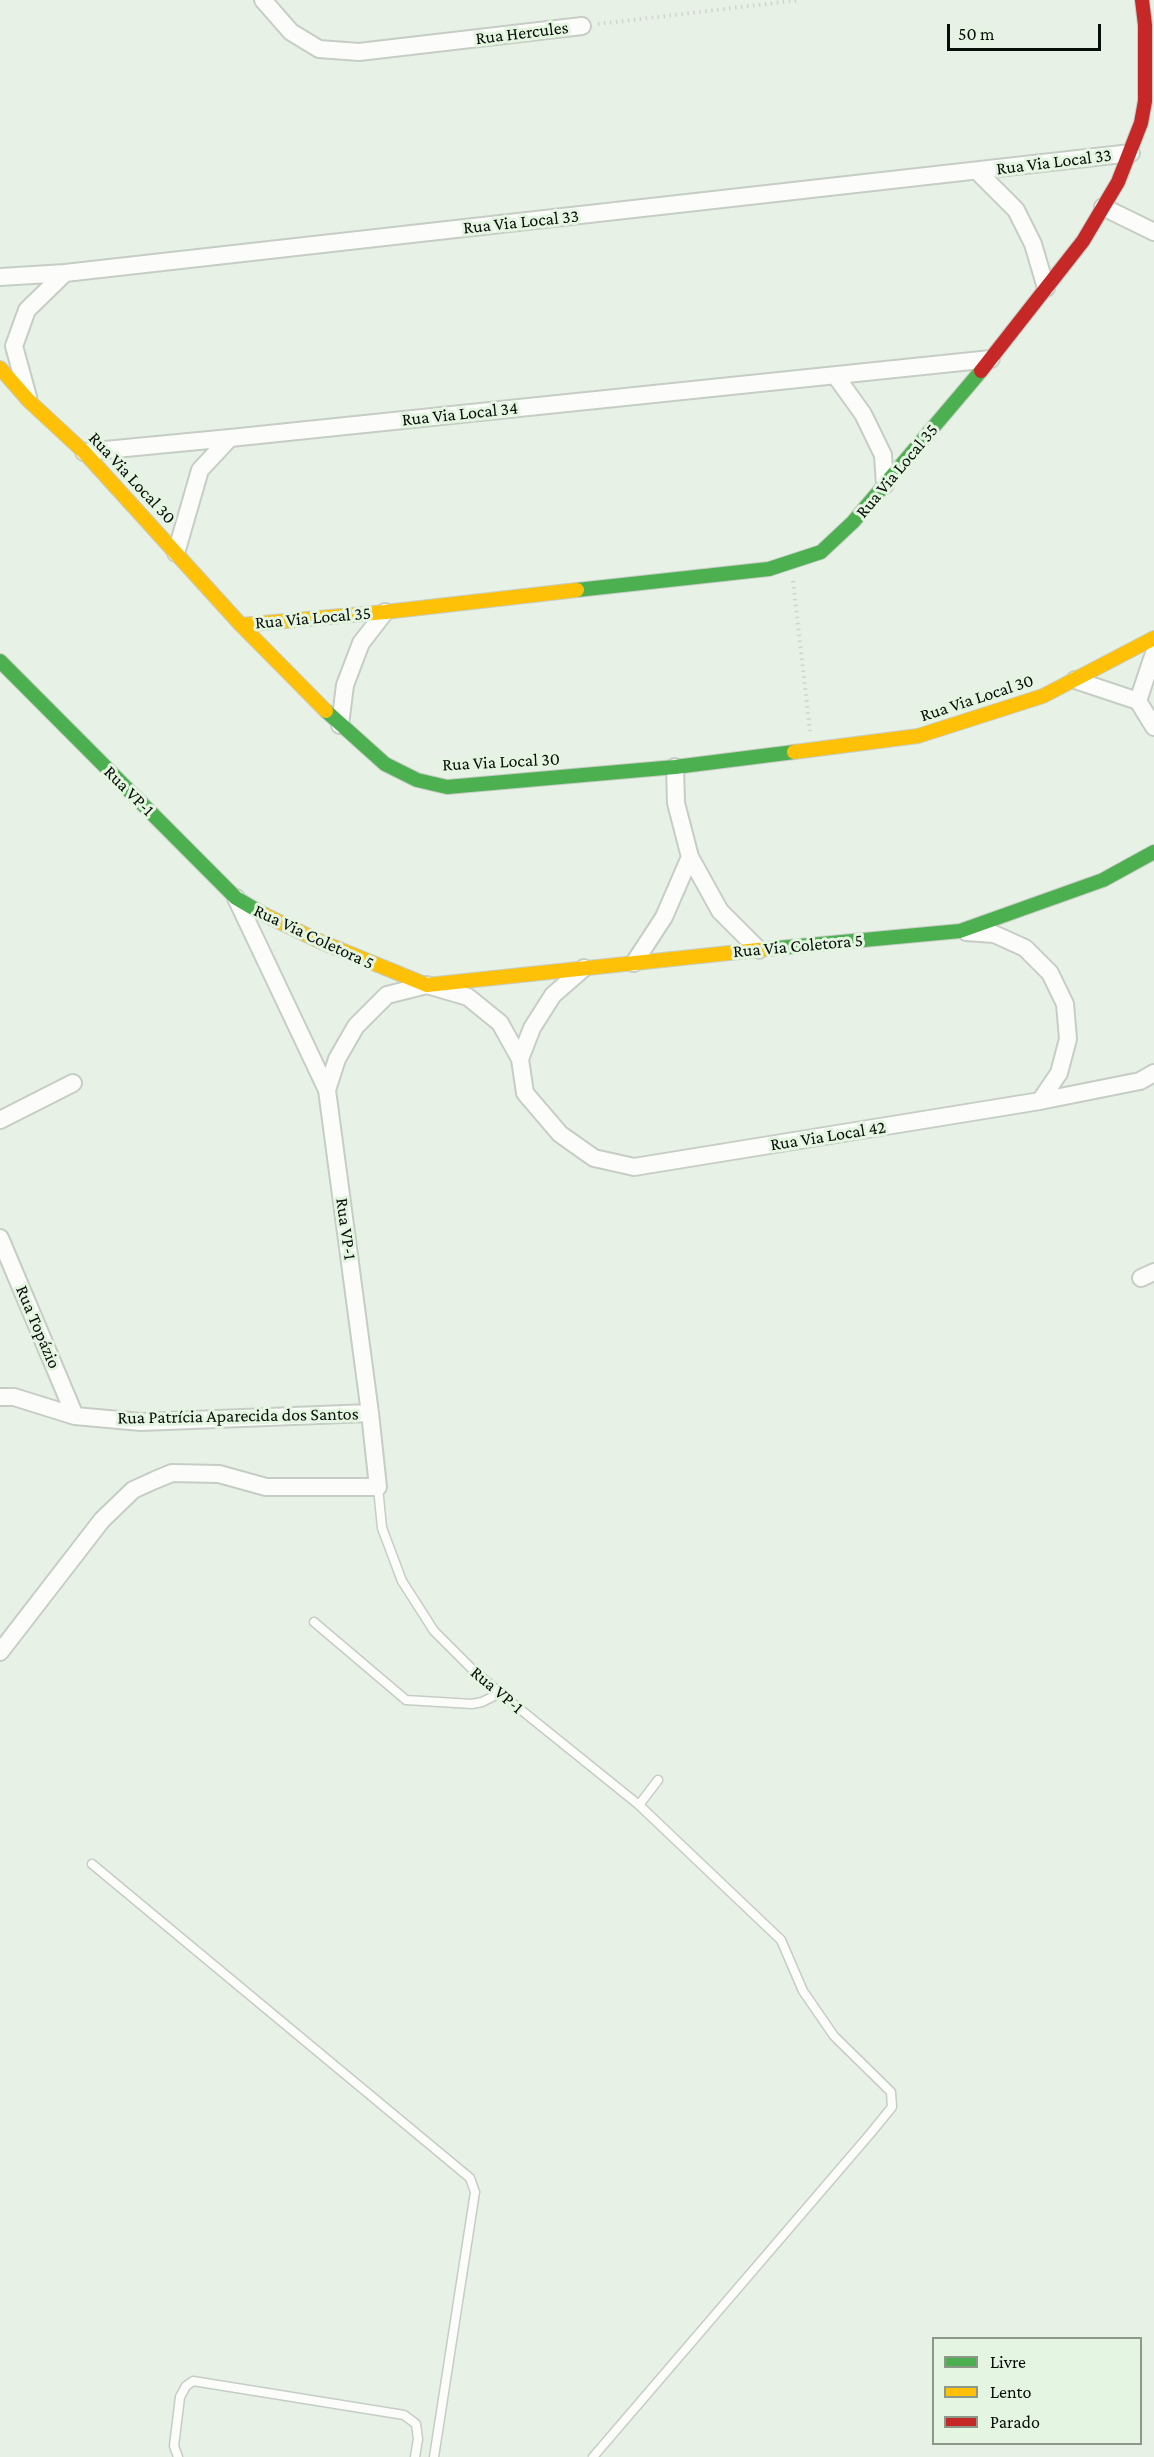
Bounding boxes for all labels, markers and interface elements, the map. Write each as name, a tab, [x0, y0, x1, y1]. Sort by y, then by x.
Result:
scale bar	[950, 12, 1104, 50]
street label: Rua Hercules	[474, 17, 570, 49]
text: 50 m	[958, 24, 995, 44]
street label: Rua Via Local 33	[995, 144, 1113, 180]
street label: Rua Via Local 33	[462, 205, 580, 239]
street label: Rua Via Local 34	[401, 397, 519, 431]
street label: Rua Via Local 35	[851, 420, 943, 522]
street label: Rua Via Local 30	[84, 428, 180, 528]
street label: Rua Via Local 35	[254, 602, 372, 634]
street label: Rua Via Local 30	[918, 670, 1036, 726]
street label: Rua Via Local 30	[442, 748, 560, 776]
street label: Rua VP-1	[99, 761, 159, 821]
street label: Rua Via Coletora 5	[250, 900, 378, 974]
street label: Rua Via Coletora 5	[732, 930, 864, 962]
street label: Rua Via Local 42	[769, 1116, 887, 1156]
street label: Rua VP-1	[331, 1197, 361, 1261]
street label: Rua Topázio	[11, 1282, 65, 1372]
street label: Rua Patrícia Aparecida dos Santos	[117, 1403, 359, 1429]
street label: Rua VP-1	[466, 1662, 528, 1718]
legend	[932, 2337, 1142, 2445]
text: Livre	[990, 2352, 1026, 2372]
text: Lento	[990, 2382, 1031, 2402]
text: Parado	[990, 2412, 1040, 2432]

